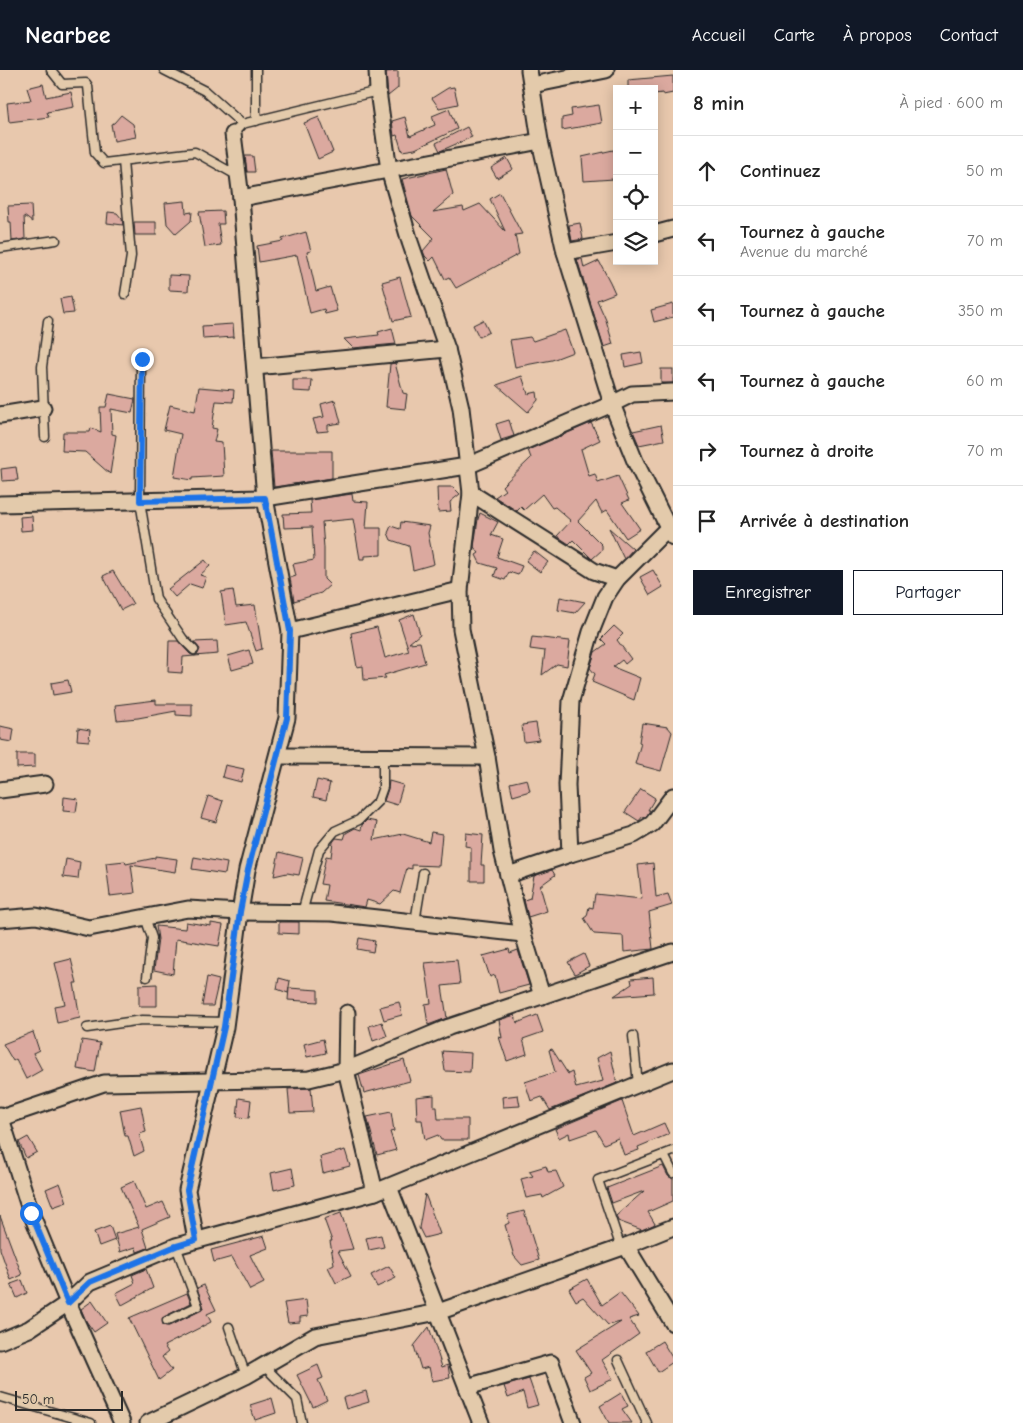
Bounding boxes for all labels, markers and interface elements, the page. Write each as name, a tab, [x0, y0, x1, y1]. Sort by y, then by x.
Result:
text: Nearbee	[25, 21, 110, 49]
text: Accueil	[692, 25, 746, 46]
text: Carte	[774, 25, 815, 46]
text: À propos	[843, 25, 912, 46]
text: Contact	[940, 25, 998, 46]
map controls	[613, 85, 658, 265]
button: +	[613, 85, 658, 130]
text: 8 min	[693, 91, 744, 115]
text: À pied · 600 m	[899, 94, 1003, 112]
button: −	[613, 130, 658, 175]
icon: ahead	[693, 157, 721, 185]
text: Continuez	[740, 160, 820, 182]
text: 50 m	[966, 162, 1003, 180]
button: locate	[613, 175, 658, 220]
button: layers	[613, 220, 658, 265]
text: Tournez à gauche	[740, 221, 885, 243]
icon: left	[693, 227, 721, 255]
text: 70 m	[967, 232, 1003, 250]
text: Avenue du marché	[740, 243, 868, 261]
icon: left	[693, 297, 721, 325]
text: Tournez à gauche	[740, 300, 885, 322]
text: 350 m	[958, 302, 1003, 320]
route end	[131, 348, 154, 371]
icon: left	[693, 367, 721, 395]
text: Tournez à gauche	[740, 370, 885, 392]
text: 60 m	[966, 372, 1003, 390]
icon: right	[693, 437, 721, 465]
text: Tournez à droite	[740, 440, 874, 462]
text: 70 m	[967, 442, 1003, 460]
icon: arrive	[693, 507, 721, 535]
text: Arrivée à destination	[740, 510, 909, 532]
button: Enregistrer	[693, 570, 843, 615]
button: Partager	[853, 570, 1003, 615]
route start	[20, 1202, 43, 1225]
scale bar	[15, 1388, 122, 1411]
text: 50 m	[22, 1391, 54, 1408]

